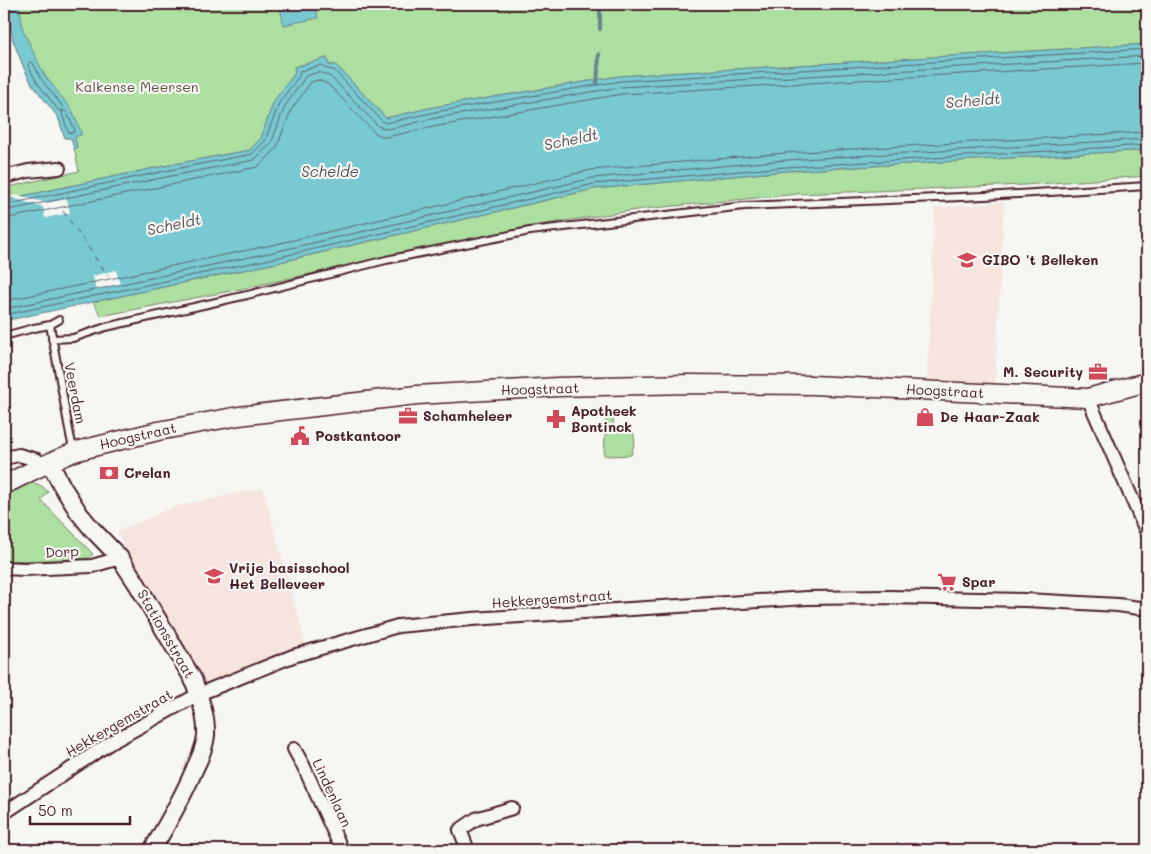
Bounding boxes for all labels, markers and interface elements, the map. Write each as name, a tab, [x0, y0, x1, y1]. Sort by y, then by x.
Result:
park label: Kalkense Meersen	[75, 77, 199, 96]
water label: Scheldt	[945, 88, 1001, 112]
water label: Scheldt	[542, 124, 600, 155]
water label: Schelde	[301, 161, 359, 181]
water label: Scheldt	[145, 209, 203, 240]
school or university icon: GIBO 't Belleken	[956, 249, 978, 271]
place label: GIBO 't Belleken	[982, 250, 1098, 269]
street label: Veerdam	[60, 361, 91, 425]
office icon: M. Security	[1087, 361, 1109, 383]
place label: M. Security	[1003, 362, 1083, 381]
street label: Hoogstraat	[501, 378, 579, 399]
street label: Hoogstraat	[905, 379, 985, 402]
place label: Apotheek Bontinck	[571, 401, 637, 436]
office icon: Schamheleer	[397, 405, 419, 427]
place label: Schamheleer	[423, 406, 512, 425]
shop icon: De Haar-Zaak	[914, 406, 936, 428]
place label: De Haar-Zaak	[940, 407, 1040, 426]
pharmacy icon: Apotheek Bontinck	[545, 408, 567, 430]
street label: Hoogstraat	[98, 417, 178, 454]
public building icon: Postkantoor	[289, 425, 311, 447]
place label: Postkantoor	[315, 426, 401, 445]
bank icon: Crelan	[98, 462, 120, 484]
place label: Crelan	[124, 463, 170, 482]
street label: Dorp	[45, 541, 79, 562]
place label: Vrije basisschool Het Belleveer	[229, 558, 350, 593]
school or university icon: Vrije basisschool Het Belleveer	[203, 565, 225, 587]
supermarket icon: Spar	[936, 571, 958, 593]
place label: Spar	[962, 572, 995, 591]
street label: Hekkergemstraat	[491, 585, 613, 612]
street label: Stationsstraat	[133, 586, 200, 682]
street label: Hekkergemstraat	[62, 684, 176, 761]
street label: Lindenlaan	[308, 756, 357, 830]
scale bar	[30, 794, 130, 826]
text: 50 m	[38, 800, 73, 820]

